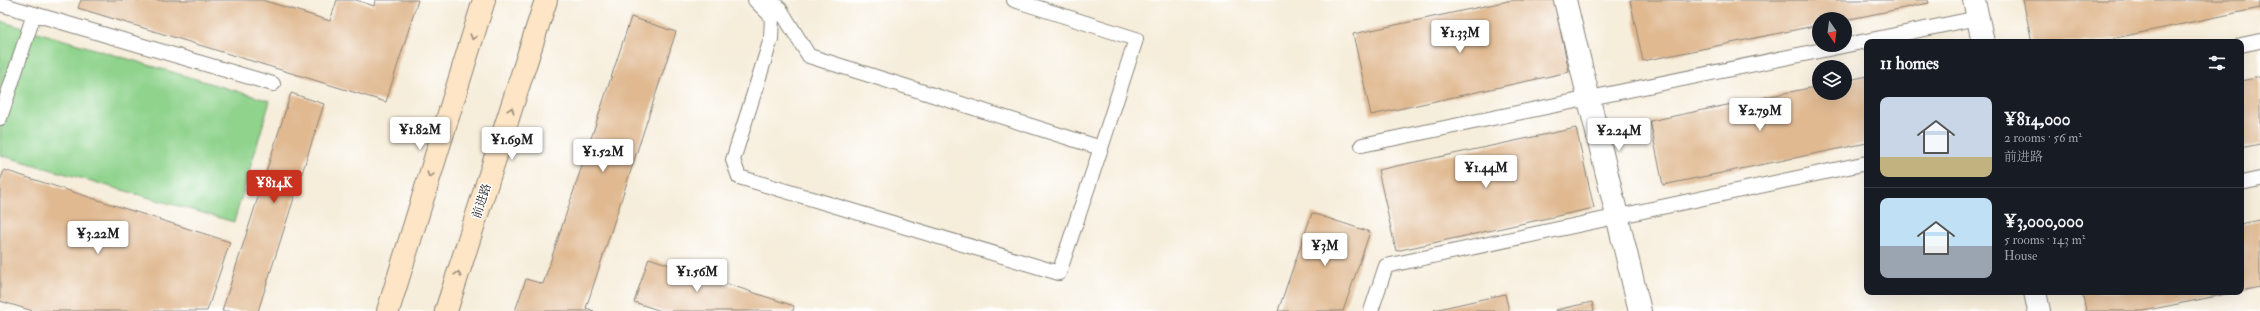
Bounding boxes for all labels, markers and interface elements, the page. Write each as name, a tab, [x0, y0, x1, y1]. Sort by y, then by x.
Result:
north arrow	[1812, 12, 1852, 52]
map controls	[1812, 12, 1852, 100]
pin: ¥1.33M	[1427, 20, 1493, 54]
text: ¥1.33M	[1440, 25, 1480, 41]
one-way arrow	[469, 34, 478, 41]
icon: filters	[2206, 52, 2228, 74]
text: 11 homes	[1880, 53, 1939, 74]
button: layers	[1812, 60, 1852, 100]
pin: ¥2.79M	[1727, 98, 1793, 132]
text: ¥2.79M	[1738, 103, 1782, 119]
one-way arrow	[506, 107, 515, 114]
text: ¥814,000	[2004, 109, 2071, 130]
icon: home	[1912, 113, 1960, 161]
pin: ¥1.82M	[387, 117, 453, 151]
pin: ¥2.24M	[1586, 118, 1652, 152]
text: ¥1.82M	[399, 122, 441, 138]
text: ¥2.24M	[1596, 123, 1642, 139]
pin: ¥1.69M	[479, 127, 545, 161]
text: 2 rooms · 56 m²	[2004, 130, 2082, 146]
text: ¥1.69M	[491, 132, 533, 148]
pin: ¥1.52M	[570, 139, 636, 173]
text: ¥1.52M	[582, 144, 624, 160]
text: 前进路	[2004, 149, 2043, 165]
pin: ¥1.44M	[1453, 155, 1519, 189]
text: ¥1.44M	[1464, 160, 1508, 176]
pin: ¥814K	[246, 170, 302, 204]
one-way arrow	[426, 171, 435, 178]
text: ¥814K	[256, 175, 292, 191]
street label: 前进路	[469, 182, 495, 220]
text: ¥3,000,000	[2004, 211, 2084, 232]
icon: home	[1912, 214, 1960, 262]
pin: ¥3.22M	[65, 221, 131, 255]
text: ¥3.22M	[76, 226, 120, 242]
text: 5 rooms · 143 m²	[2004, 232, 2085, 248]
pin: ¥3M	[1306, 233, 1344, 267]
text: ¥3M	[1311, 238, 1339, 254]
text: House	[2004, 248, 2037, 264]
pin: ¥1.56M	[664, 259, 730, 293]
text: ¥1.56M	[676, 264, 718, 280]
one-way arrow	[453, 271, 462, 278]

